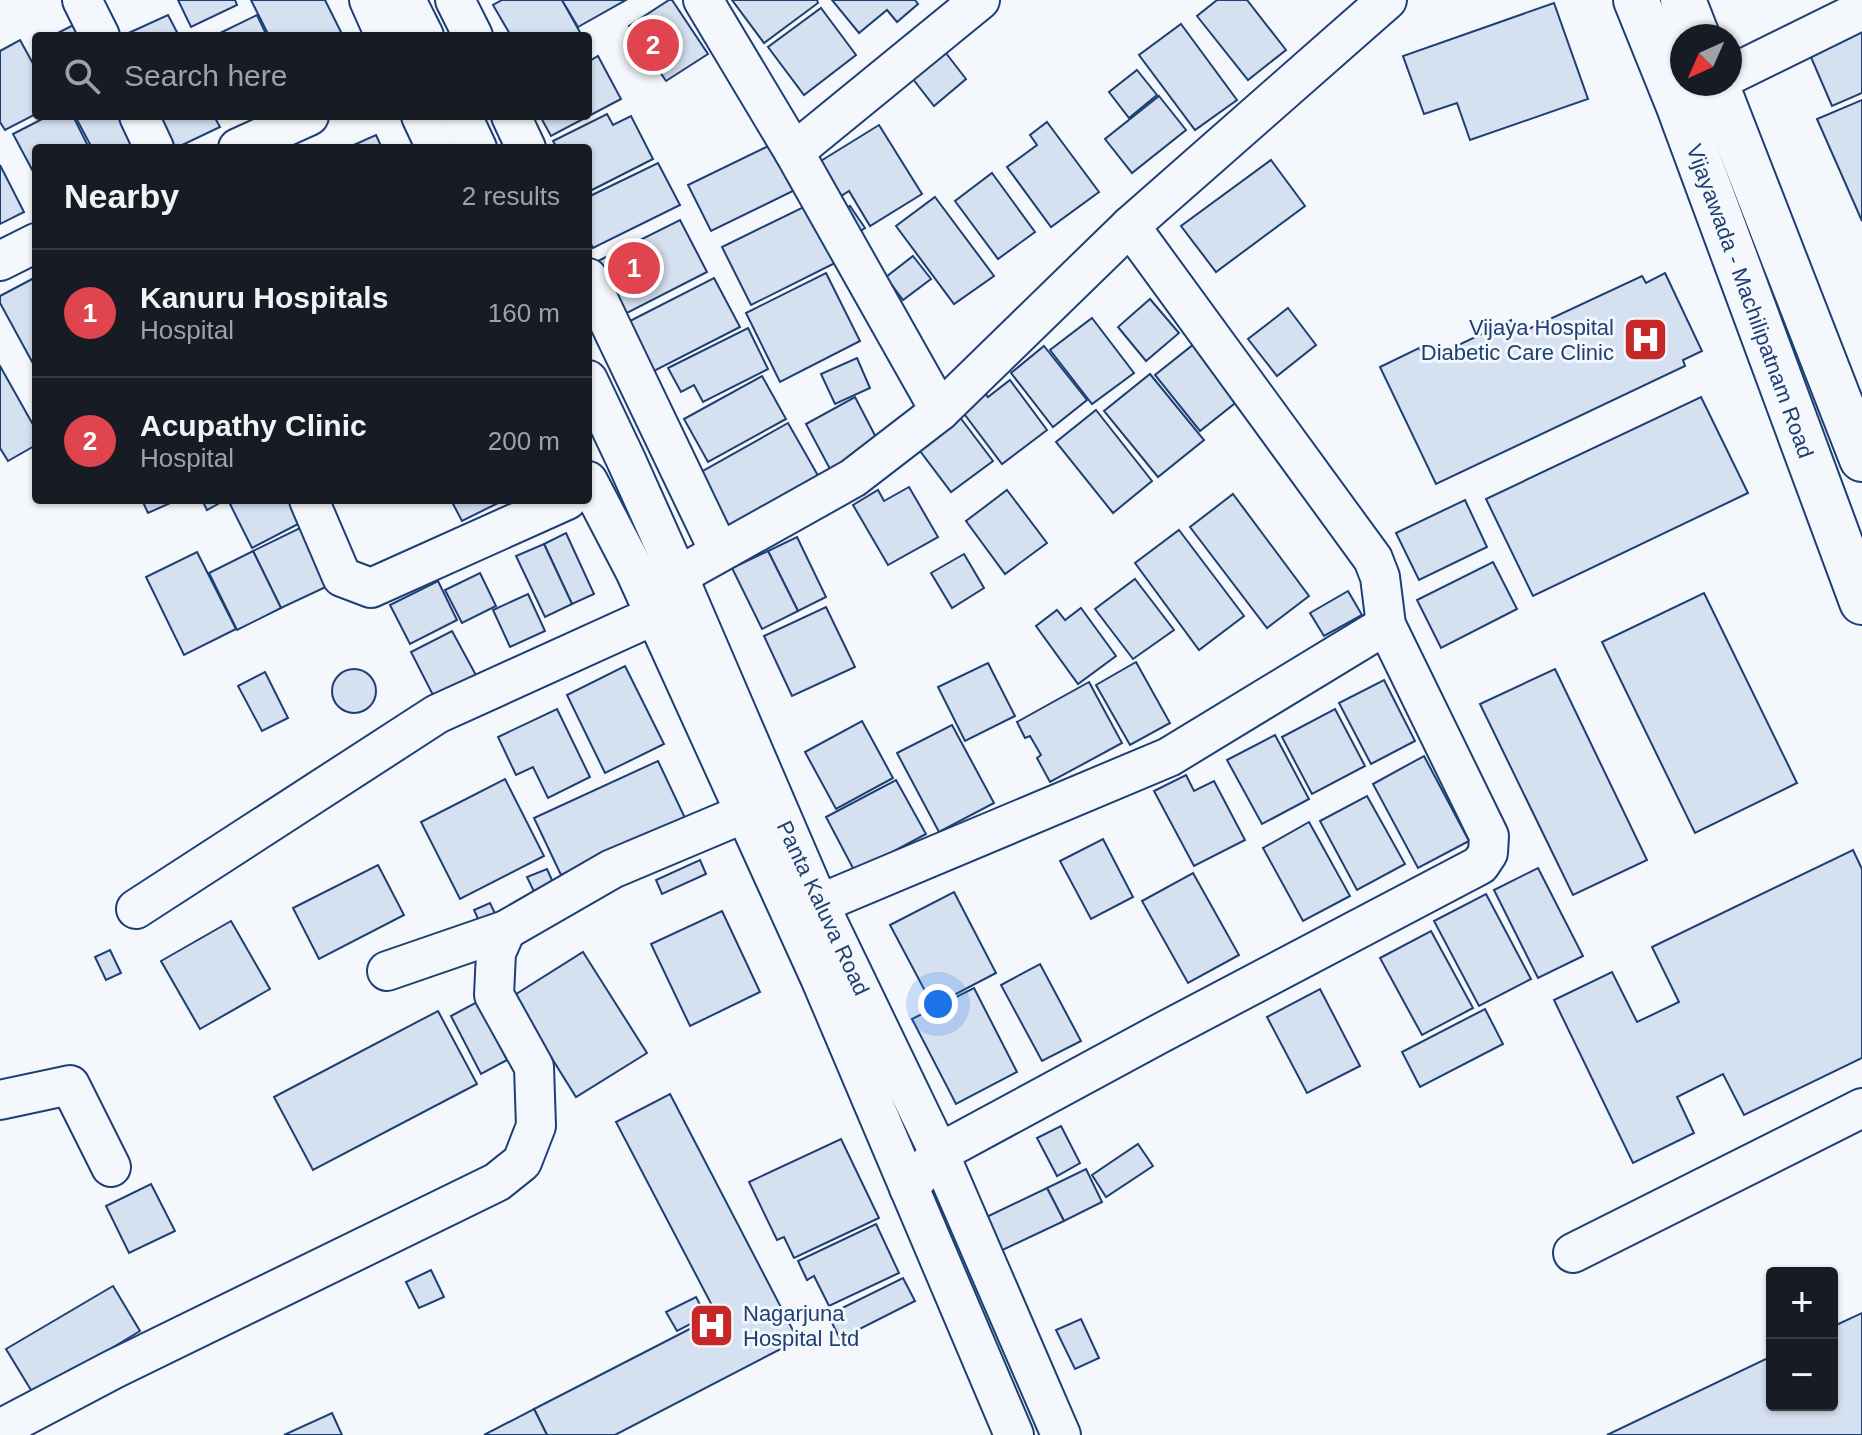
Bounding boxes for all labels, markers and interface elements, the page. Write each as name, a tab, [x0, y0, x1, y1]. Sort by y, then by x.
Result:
pin: 2	[627, 15, 679, 75]
north arrow	[1670, 24, 1742, 96]
search box	[32, 32, 592, 120]
icon: search	[60, 54, 104, 98]
text: Search here	[124, 59, 287, 92]
street label: Vijayawada - Machilipatnam Road	[1681, 141, 1819, 461]
text: Nearby	[64, 177, 179, 215]
text: 2 results	[462, 181, 560, 211]
pin: 1	[608, 238, 660, 298]
text: Kanuru Hospitals	[140, 281, 388, 314]
text: 1	[83, 298, 97, 328]
text: 160 m	[488, 298, 560, 328]
text: Hospital	[140, 315, 234, 345]
place label: Vijaya Hospital Diabetic Care Clinic	[1421, 315, 1614, 365]
hospital icon: Vijaya Hospital Diabetic Care Clinic	[1621, 316, 1669, 364]
text: Acupathy Clinic	[140, 409, 367, 442]
text: 2	[83, 426, 97, 456]
text: 200 m	[488, 426, 560, 456]
text: Hospital	[140, 443, 234, 473]
street label: Panta Kaluva Road	[772, 817, 874, 999]
your location	[918, 984, 958, 1024]
map controls	[1766, 1267, 1838, 1411]
button: +	[1766, 1267, 1838, 1339]
place label: Nagarjuna Hospital Ltd	[743, 1301, 859, 1351]
hospital icon: Nagarjuna Hospital Ltd	[688, 1302, 736, 1350]
button: −	[1766, 1339, 1838, 1411]

